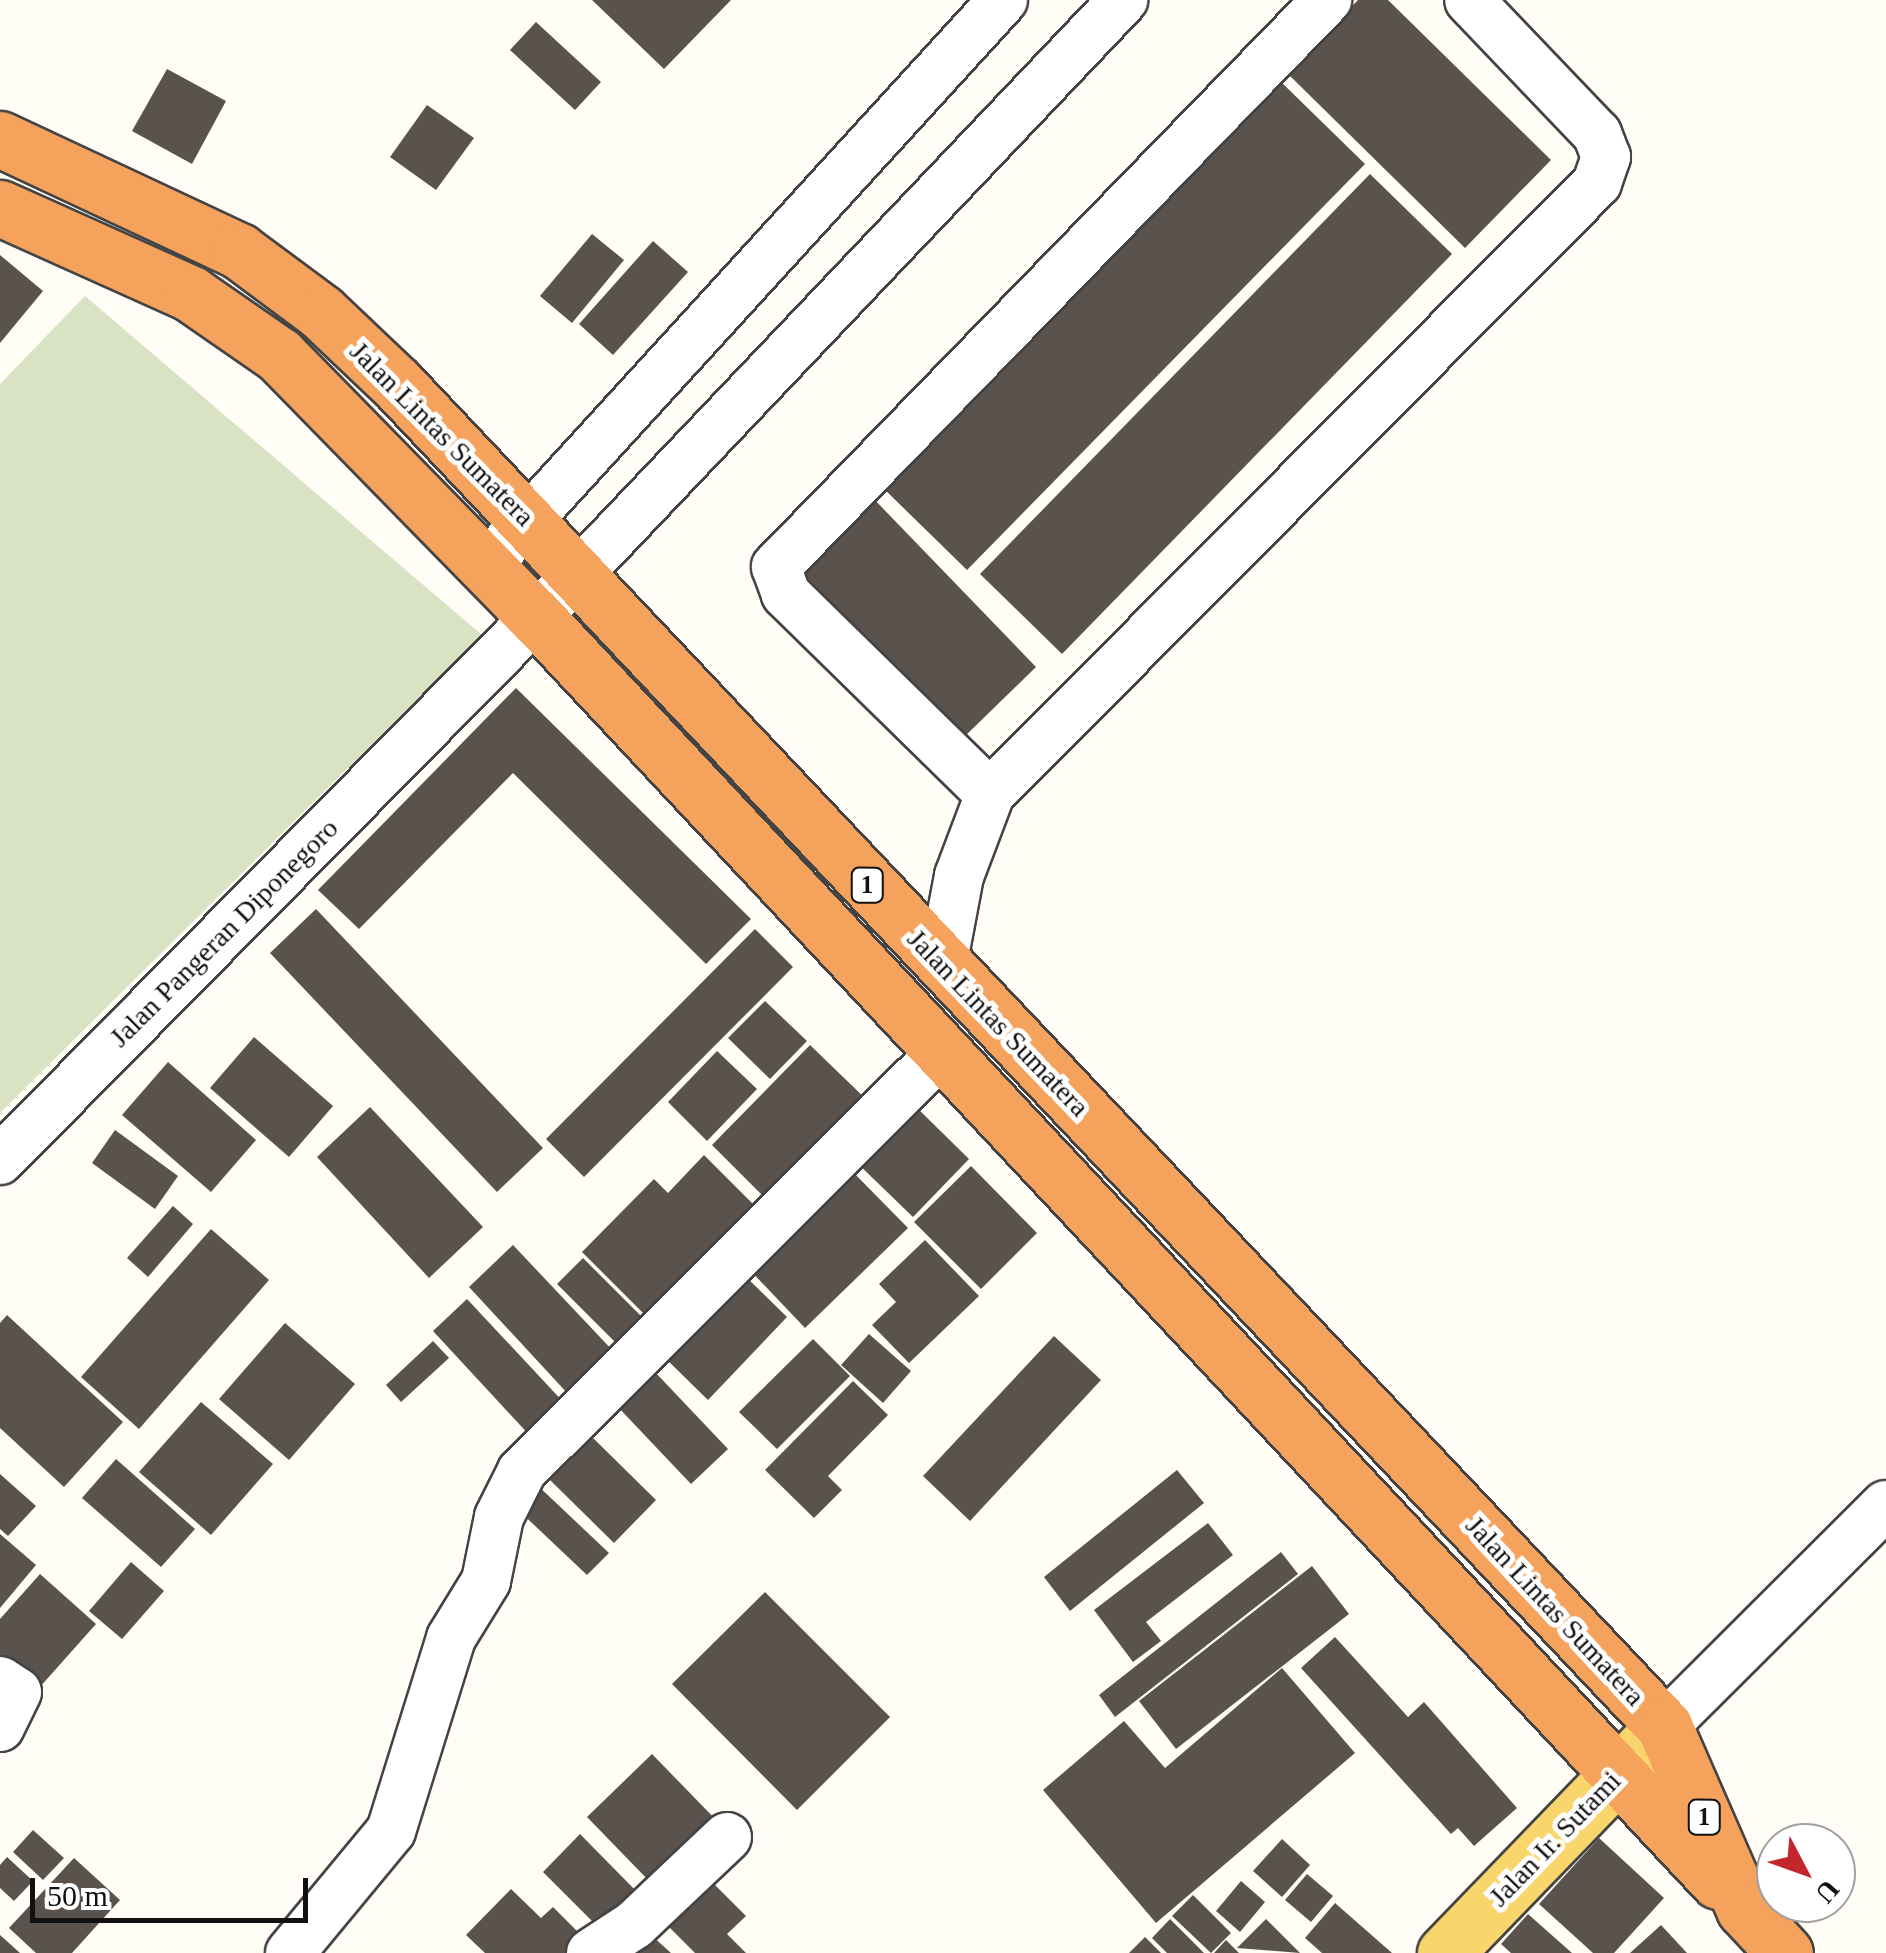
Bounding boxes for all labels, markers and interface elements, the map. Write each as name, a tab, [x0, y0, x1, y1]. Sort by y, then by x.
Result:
street label: Jalan Lintas Sumatera	[343, 335, 541, 533]
street label: Jalan Pangeran Diponegoro	[103, 812, 345, 1054]
road number: 1	[850, 865, 884, 905]
street label: Jalan Lintas Sumatera	[900, 922, 1096, 1124]
street label: Jalan Lintas Sumatera	[1458, 1509, 1652, 1713]
street label: Jalan Ir. Sutami	[1482, 1764, 1628, 1914]
road number: 1	[1686, 1797, 1722, 1837]
north arrow	[1756, 1823, 1856, 1923]
scale bar	[35, 1858, 312, 1920]
text: U	[1809, 1874, 1846, 1909]
text: 50 m	[47, 1879, 108, 1912]

